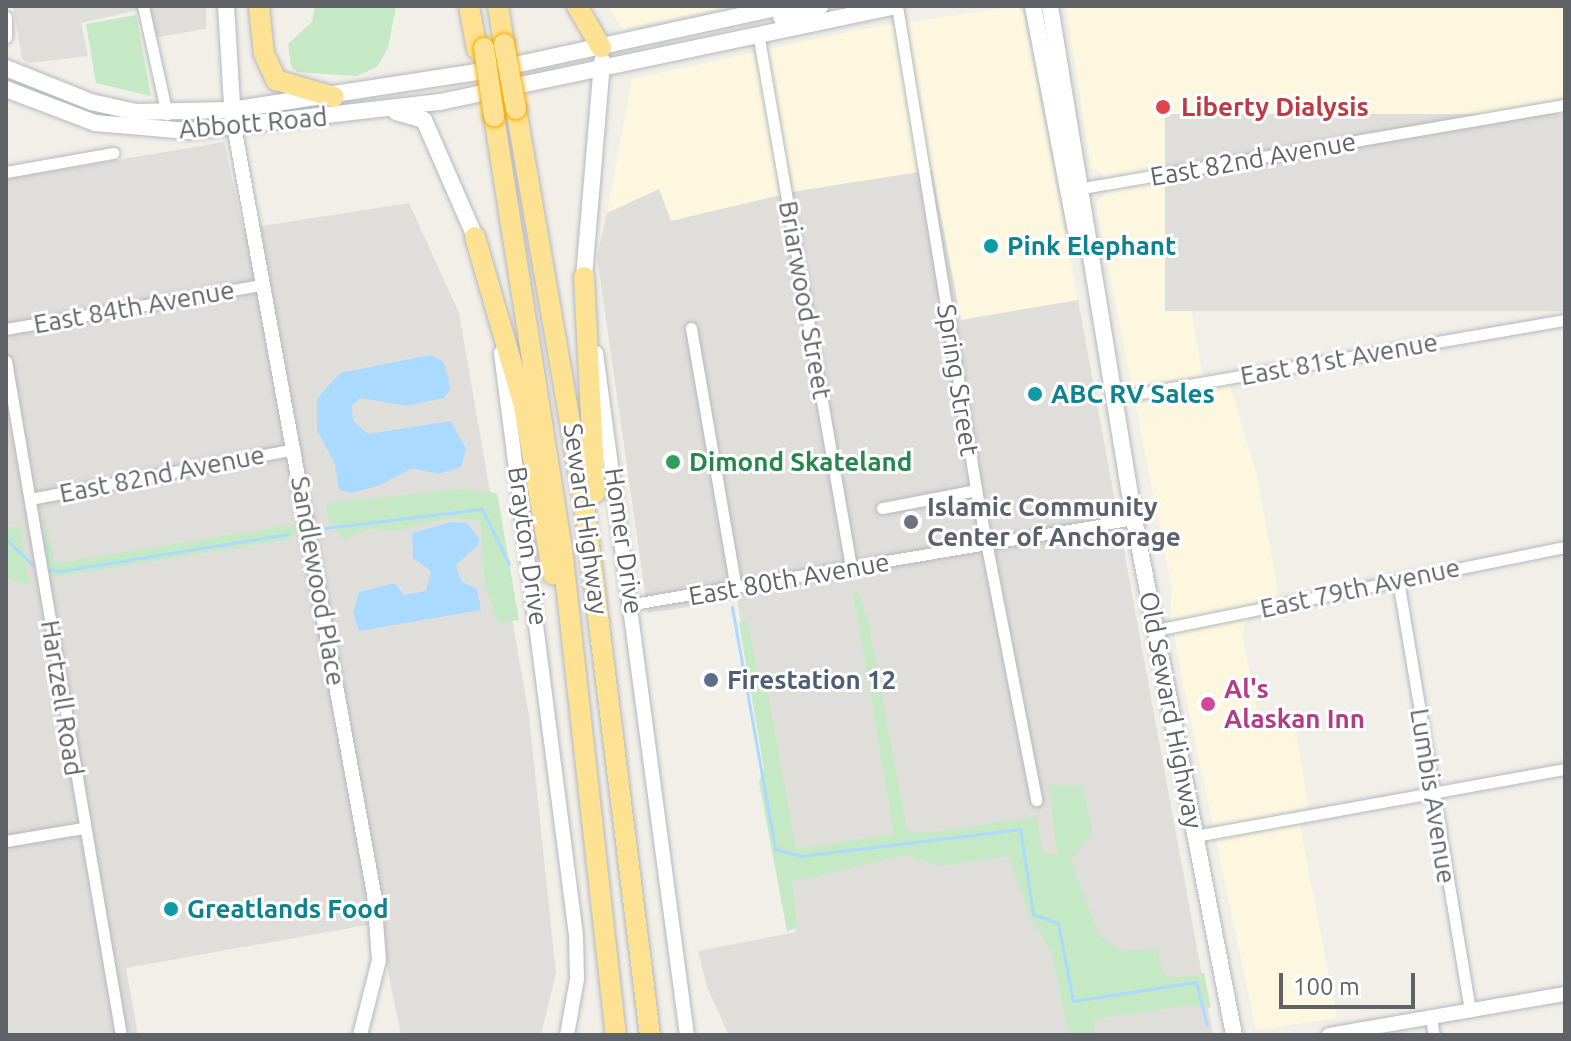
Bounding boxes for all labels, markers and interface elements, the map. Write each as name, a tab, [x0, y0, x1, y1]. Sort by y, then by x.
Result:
place label: Liberty Dialysis	[1181, 91, 1369, 123]
marker: Liberty Dialysis	[1152, 96, 1174, 118]
street label: Abbott Road	[177, 101, 329, 145]
street label: East 82nd Avenue	[1148, 126, 1358, 192]
street label: Briarwood Street	[772, 198, 838, 402]
place label: Pink Elephant	[1007, 230, 1176, 262]
marker: Pink Elephant	[982, 237, 1000, 255]
street label: East 84th Avenue	[31, 274, 237, 340]
street label: Spring Street	[931, 302, 985, 458]
street label: East 81st Avenue	[1238, 326, 1440, 392]
place label: ABC RV Sales	[1051, 378, 1215, 410]
marker: ABC RV Sales	[1026, 385, 1044, 403]
street label: Seward Highway	[557, 421, 615, 617]
street label: East 82nd Avenue	[57, 439, 267, 509]
place label: Dimond Skateland	[689, 446, 912, 478]
marker: Dimond Skateland	[664, 453, 682, 471]
street label: Brayton Drive	[501, 465, 555, 627]
street label: Homer Drive	[598, 466, 650, 616]
street label: Sandlewood Place	[284, 474, 352, 688]
place label: Islamic Community Center of Anchorage	[927, 491, 1181, 552]
marker: Islamic Community Center of Anchorage	[902, 513, 920, 531]
street label: East 80th Avenue	[686, 546, 892, 612]
street label: East 79th Avenue	[1257, 552, 1463, 624]
street label: Old Seward Highway	[1133, 589, 1209, 831]
street label: Hartzell Road	[34, 618, 90, 778]
place label: Firestation 12	[727, 664, 896, 696]
marker: Firestation 12	[702, 671, 720, 689]
place label: Al's Alaskan Inn	[1224, 673, 1365, 734]
marker: Al's Alaskan Inn	[1199, 695, 1217, 713]
street label: Lumbis Avenue	[1404, 706, 1462, 886]
place label: Greatlands Food	[187, 893, 389, 925]
marker: Greatlands Food	[162, 900, 180, 918]
scale bar	[1283, 957, 1419, 1007]
text: 100 m	[1293, 973, 1360, 1000]

